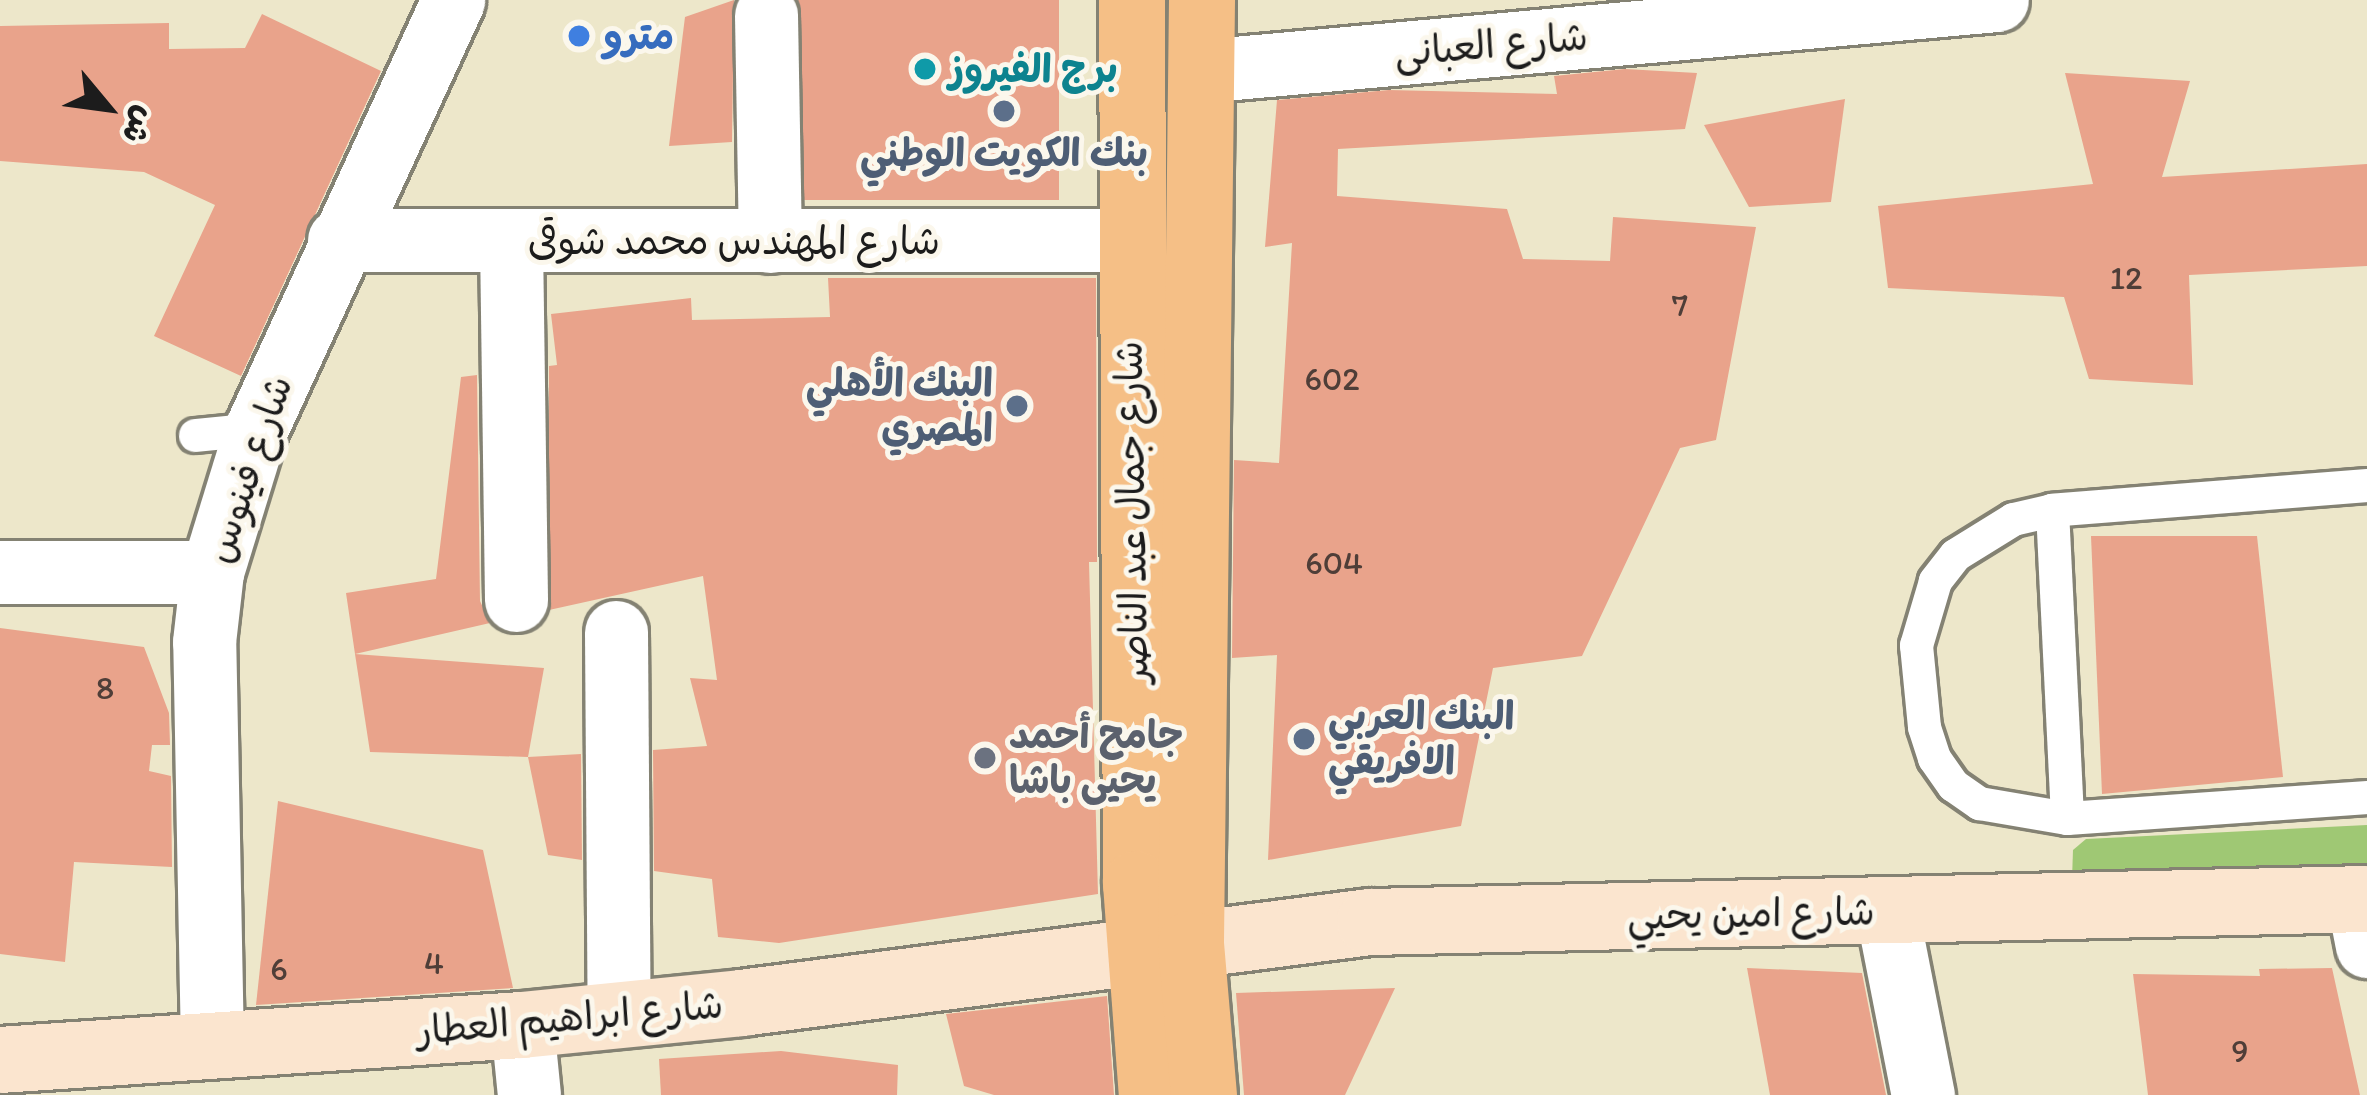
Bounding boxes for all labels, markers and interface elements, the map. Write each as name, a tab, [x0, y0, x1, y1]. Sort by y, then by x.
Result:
place label: مترو	[603, 13, 674, 59]
street label: شارع العبانى	[1392, 13, 1590, 77]
marker: مترو	[566, 23, 592, 49]
place label: برج الفيروز	[949, 46, 1118, 92]
north arrow	[48, 48, 168, 168]
marker: برج الفيروز	[912, 56, 938, 82]
marker: بنك الكويت الوطني	[991, 98, 1017, 124]
text: ش	[114, 100, 166, 151]
place label: بنك الكويت الوطني	[860, 130, 1148, 176]
street label: شارع المهندس محمد شوقى	[528, 218, 940, 264]
house number: 12	[2110, 258, 2142, 298]
house number: 7	[1672, 285, 1688, 325]
street label: شارع جمال عبد الناصر	[1106, 341, 1158, 683]
house number: 602	[1304, 359, 1360, 399]
place label: البنك الأهلي المصري	[806, 361, 993, 452]
street label: شارع فينوس	[195, 369, 303, 569]
marker: البنك الأهلي المصري	[1004, 393, 1030, 419]
house number: 604	[1305, 543, 1363, 583]
house number: 8	[96, 668, 114, 708]
place label: البنك العربي الافريقي	[1328, 694, 1515, 785]
place label: جامح أحمد يحيى باشا	[1009, 713, 1183, 804]
marker: البنك العربي الافريقي	[1291, 726, 1317, 752]
marker: جامح أحمد يحيى باشا	[972, 745, 998, 771]
street label: شارع امين يحيي	[1627, 888, 1875, 940]
house number: 4	[424, 943, 444, 983]
house number: 6	[270, 949, 288, 989]
street label: شارع ابراهيم العطار	[415, 981, 725, 1055]
house number: 9	[2231, 1031, 2249, 1071]

